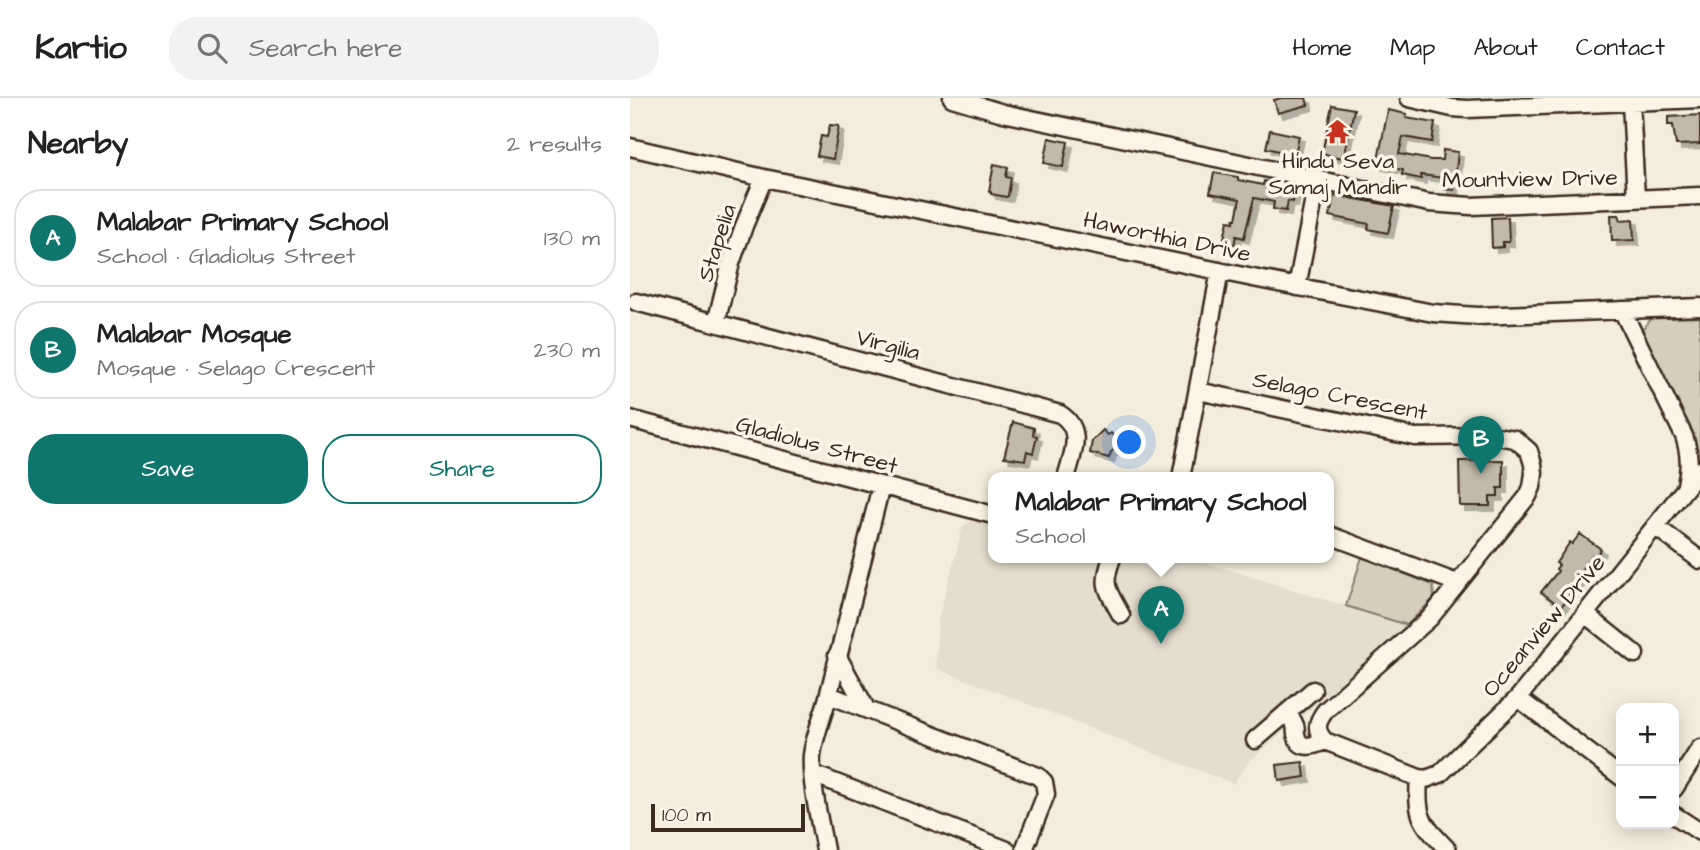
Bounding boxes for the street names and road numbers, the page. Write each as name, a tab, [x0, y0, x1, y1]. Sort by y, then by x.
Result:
street label: Mountview Drive	[1442, 161, 1618, 197]
street label: Stapelia	[689, 200, 745, 286]
street label: Haworthia Drive	[1080, 204, 1254, 270]
street label: Virgilia	[852, 321, 924, 370]
street label: Selago Crescent	[1250, 363, 1431, 430]
street label: Gladiolus Street	[732, 408, 902, 482]
street label: Oceanview Drive	[1475, 548, 1613, 704]

